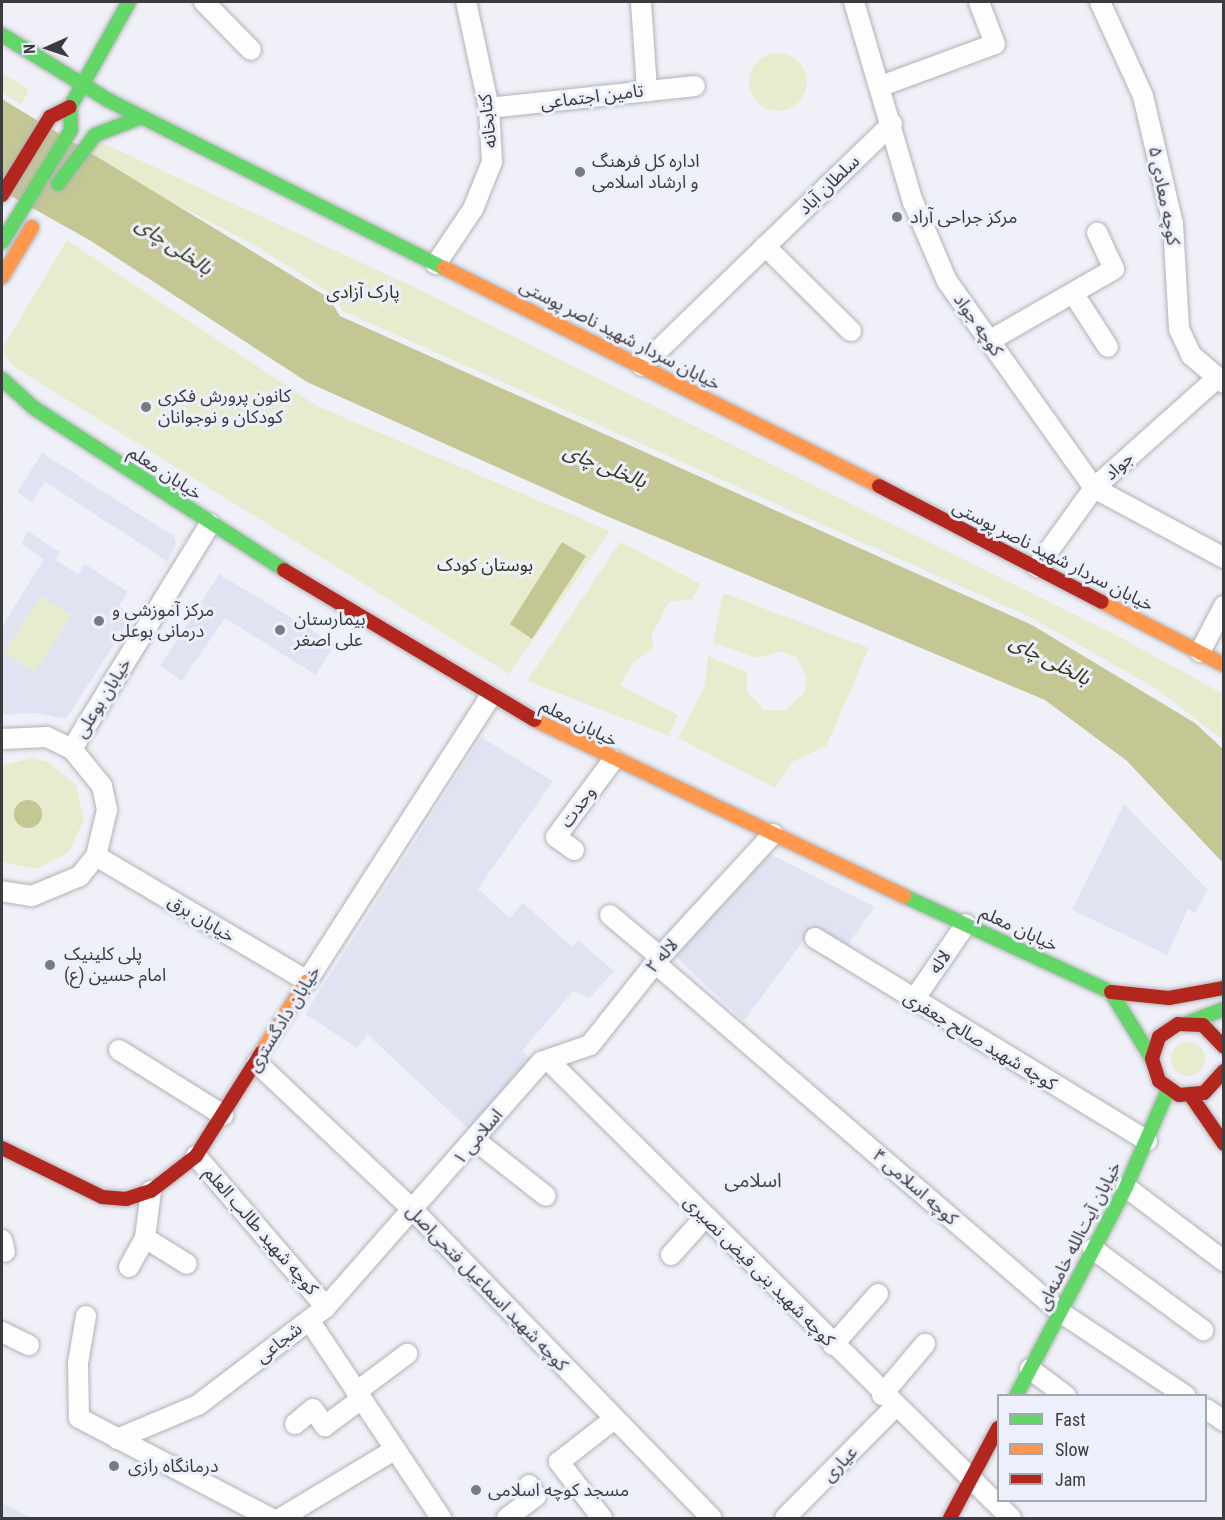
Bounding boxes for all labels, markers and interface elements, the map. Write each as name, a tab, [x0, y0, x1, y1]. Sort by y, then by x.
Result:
north arrow	[18, 18, 78, 78]
text: N	[20, 44, 39, 54]
street label: تامین اجتماعی	[539, 80, 645, 114]
street label: کتابخانه	[474, 93, 502, 149]
street label: کوچه معادی ۵	[1144, 145, 1184, 247]
place label: اداره کل فرهنگ و ارشاد اسلامی	[592, 151, 700, 194]
street label: سلطان آباد	[794, 151, 864, 219]
marker: اداره کل فرهنگ و ارشاد اسلامی	[573, 165, 587, 179]
place label: مرکز جراحی آراد	[910, 206, 1017, 228]
marker: مرکز جراحی آراد	[888, 208, 906, 226]
water label: بالخلی چای	[131, 212, 217, 280]
street label: خیابان سردار شهید ناصر پوستی	[516, 275, 724, 395]
park label: پارک آزادی	[326, 281, 400, 303]
street label: کوچه جواد	[949, 290, 1007, 360]
place label: کانون پرورش فکری کودکان و نوجوانان	[158, 386, 291, 428]
marker: کانون پرورش فکری کودکان و نوجوانان	[139, 400, 153, 414]
water label: بالخلی چای	[560, 439, 650, 493]
street label: خیابان معلم	[124, 441, 206, 505]
street label: جواد	[1100, 447, 1138, 485]
street label: خیابان سردار شهید ناصر پوستی	[949, 496, 1157, 616]
park label: بوستان کودک	[437, 554, 533, 576]
place label: مرکز آموزشی و درمانی بوعلی	[112, 600, 214, 642]
place label: بیمارستان علی اصغر	[294, 609, 366, 652]
marker: مرکز آموزشی و درمانی بوعلی	[90, 612, 108, 630]
marker: بیمارستان علی اصغر	[271, 621, 289, 639]
water label: بالخلی چای	[1006, 630, 1094, 690]
street label: خیابان بوعلی	[70, 654, 136, 742]
street label: خیابان معلم	[537, 694, 621, 752]
street label: وحدت	[556, 782, 600, 832]
street label: خیابان برق	[164, 891, 238, 947]
street label: خیابان معلم	[977, 902, 1061, 956]
street label: لاله ۲	[641, 934, 683, 978]
place label: پلی کلینیک امام حسین (ع)	[64, 944, 166, 986]
street label: لاله	[924, 946, 956, 978]
marker: پلی کلینیک امام حسین (ع)	[41, 956, 59, 974]
street label: خیابان دادگستری	[243, 962, 325, 1076]
street label: کوچه شهید صالح جعفری	[900, 987, 1060, 1095]
street label: اسلامی ۱	[448, 1105, 508, 1169]
street label: کوچه اسلامی ۴	[868, 1144, 962, 1230]
street label: خیابان آیت‌الله خامنه‌ای	[1032, 1158, 1126, 1314]
street label: کوچه شهید طالب العلم	[199, 1162, 323, 1300]
district label: اسلامی	[724, 1168, 782, 1192]
street label: کوچه شهید بنی فیض نصیری	[679, 1191, 839, 1351]
street label: کوچه شهید اسماعیل فتحی‌اصل	[402, 1200, 572, 1376]
street label: شجاعی	[251, 1318, 307, 1368]
legend	[997, 1394, 1207, 1502]
text: Fast	[1055, 1409, 1086, 1430]
text: Slow	[1055, 1439, 1089, 1460]
street label: عیاری	[818, 1442, 862, 1486]
place label: درمانگاه رازی	[128, 1455, 219, 1477]
marker: درمانگاه رازی	[105, 1457, 123, 1475]
text: Jam	[1055, 1469, 1086, 1490]
place label: مسجد کوچه اسلامی	[488, 1479, 629, 1501]
marker: مسجد کوچه اسلامی	[469, 1483, 483, 1497]

